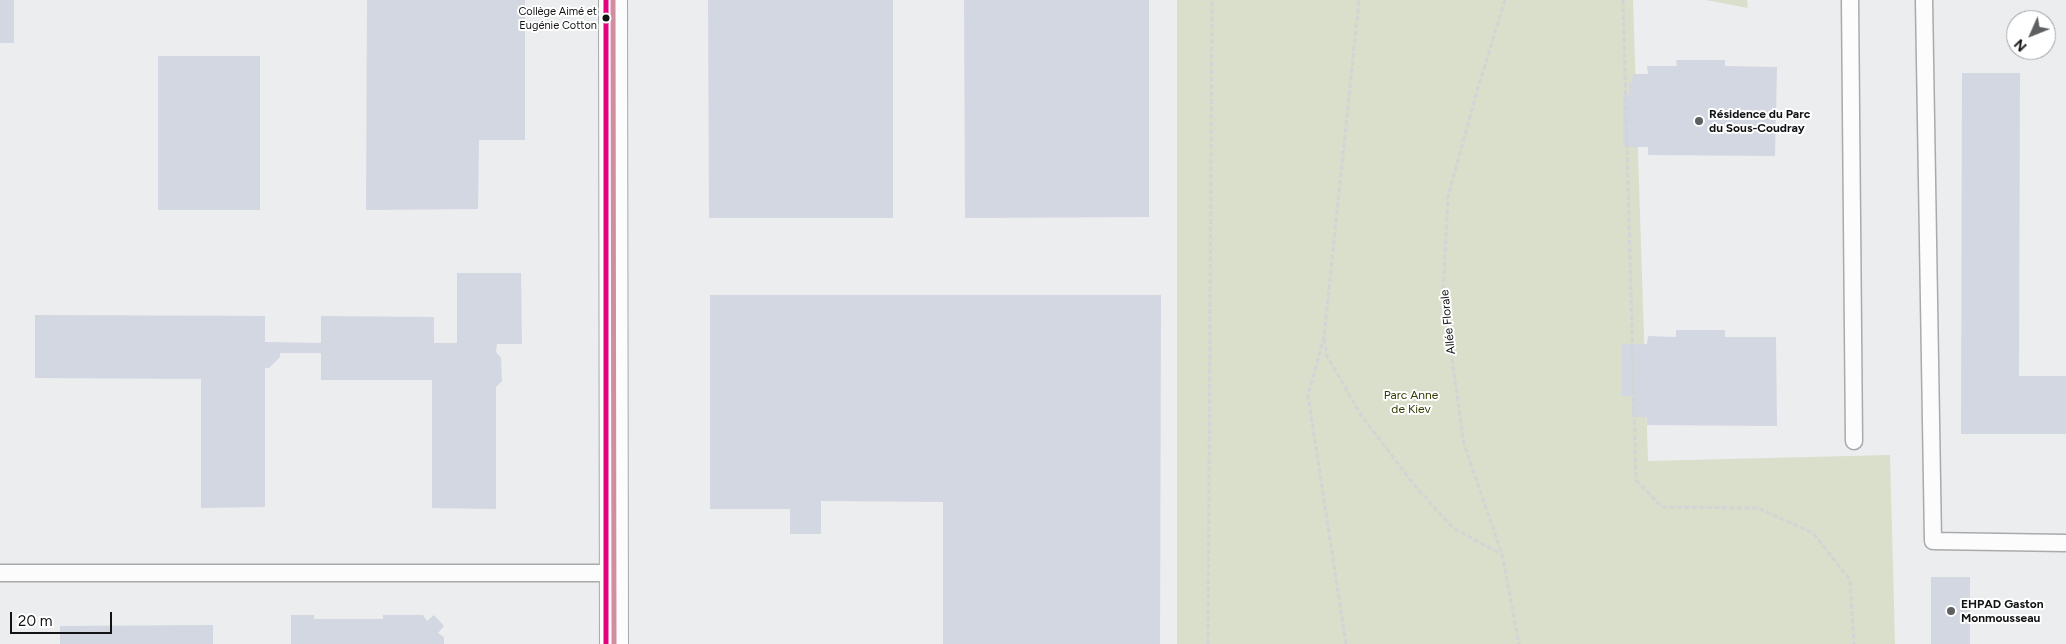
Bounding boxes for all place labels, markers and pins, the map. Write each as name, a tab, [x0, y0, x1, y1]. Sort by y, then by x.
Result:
place label: Collège Aimé et Eugénie Cotton	[518, 5, 597, 31]
marker: Collège Aimé et Eugénie Cotton	[601, 13, 611, 23]
place label: Résidence du Parc du Sous-Coudray	[1709, 107, 1810, 135]
marker: Résidence du Parc du Sous-Coudray	[1693, 115, 1705, 127]
place label: EHPAD Gaston Monmousseau	[1961, 597, 2044, 625]
marker: EHPAD Gaston Monmousseau	[1945, 605, 1957, 617]

